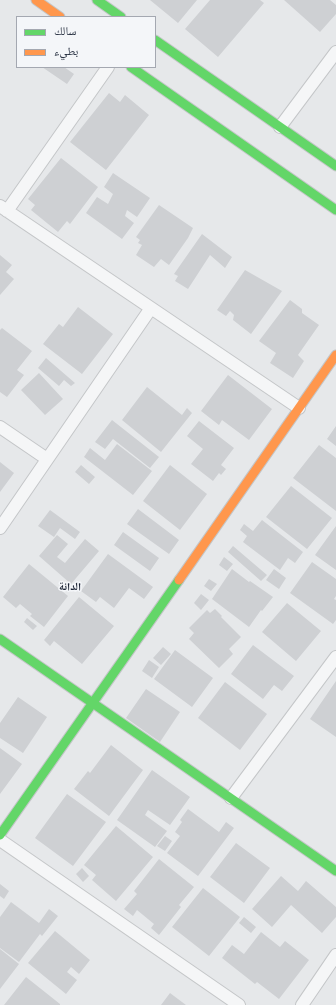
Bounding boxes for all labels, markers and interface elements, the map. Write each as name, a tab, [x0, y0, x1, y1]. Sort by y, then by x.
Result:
legend	[16, 16, 156, 68]
text: سالك	[54, 22, 76, 39]
text: بطيء	[54, 42, 78, 59]
district label: الدانة	[59, 580, 81, 594]

